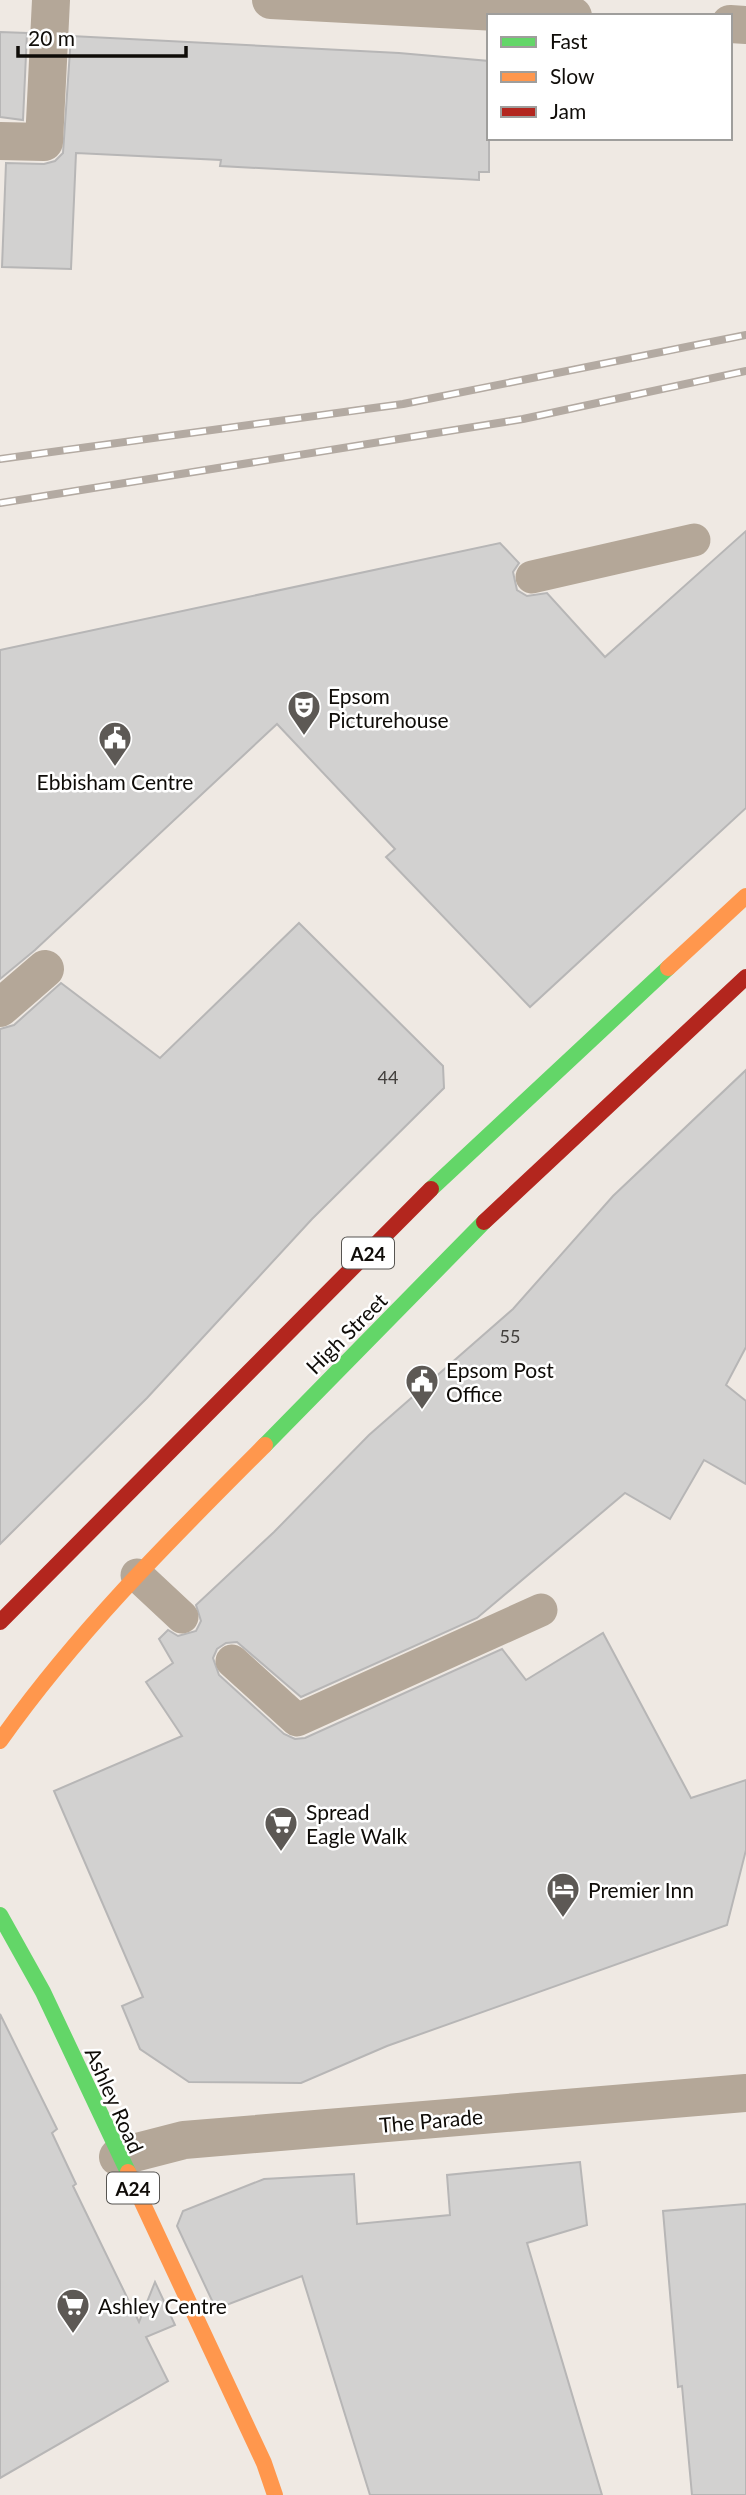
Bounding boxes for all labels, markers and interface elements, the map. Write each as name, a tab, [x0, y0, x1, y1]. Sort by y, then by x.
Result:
scale bar	[18, 14, 186, 58]
legend	[487, 14, 732, 140]
text: 20 m	[28, 25, 75, 50]
text: Fast	[550, 28, 588, 53]
text: Slow	[550, 63, 595, 88]
text: Jam	[550, 98, 586, 123]
place label: Epsom Picturehouse	[328, 683, 449, 732]
theatre icon: Epsom Picturehouse	[285, 688, 323, 737]
public building icon: Ebbisham Centre	[96, 719, 134, 768]
place label: Ebbisham Centre	[37, 769, 193, 794]
house number: 44	[378, 1066, 398, 1088]
road number: A24	[342, 1238, 394, 1268]
street label: High Street	[300, 1287, 392, 1379]
house number: 55	[500, 1325, 520, 1347]
place label: Epsom Post Office	[446, 1357, 554, 1406]
public building icon: Epsom Post Office	[403, 1362, 441, 1411]
place label: Spread Eagle Walk	[306, 1799, 407, 1848]
supermarket icon: Spread Eagle Walk	[262, 1804, 300, 1853]
hotel icon: Premier Inn	[544, 1870, 582, 1919]
place label: Premier Inn	[588, 1877, 694, 1902]
street label: Ashley Road	[81, 2043, 149, 2157]
street label: The Parade	[378, 2103, 484, 2137]
road number: A24	[107, 2172, 159, 2204]
supermarket icon: Ashley Centre	[54, 2286, 92, 2335]
place label: Ashley Centre	[98, 2293, 227, 2318]

